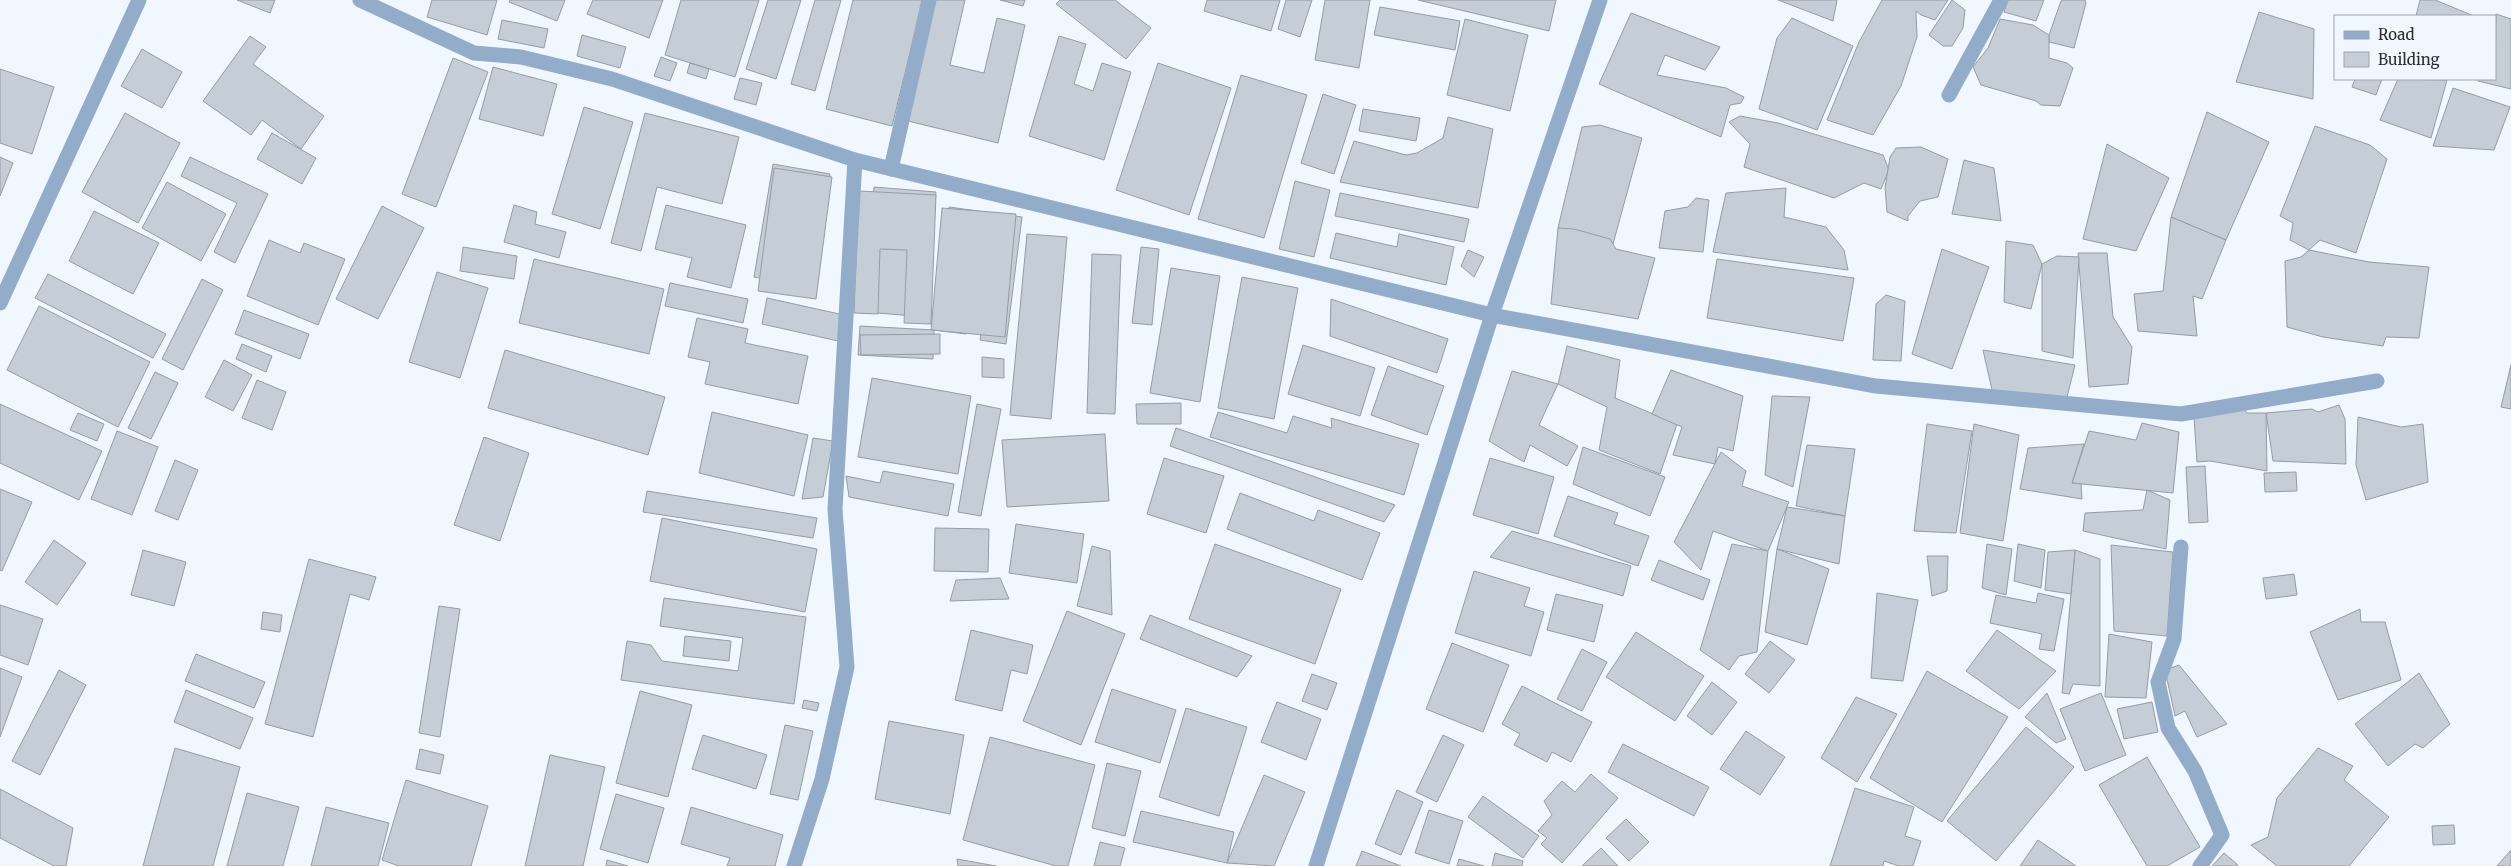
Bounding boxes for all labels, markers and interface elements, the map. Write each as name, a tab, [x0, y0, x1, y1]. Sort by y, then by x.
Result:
legend	[2334, 15, 2496, 80]
text: Road	[2378, 25, 2414, 44]
text: Building	[2378, 50, 2440, 69]

